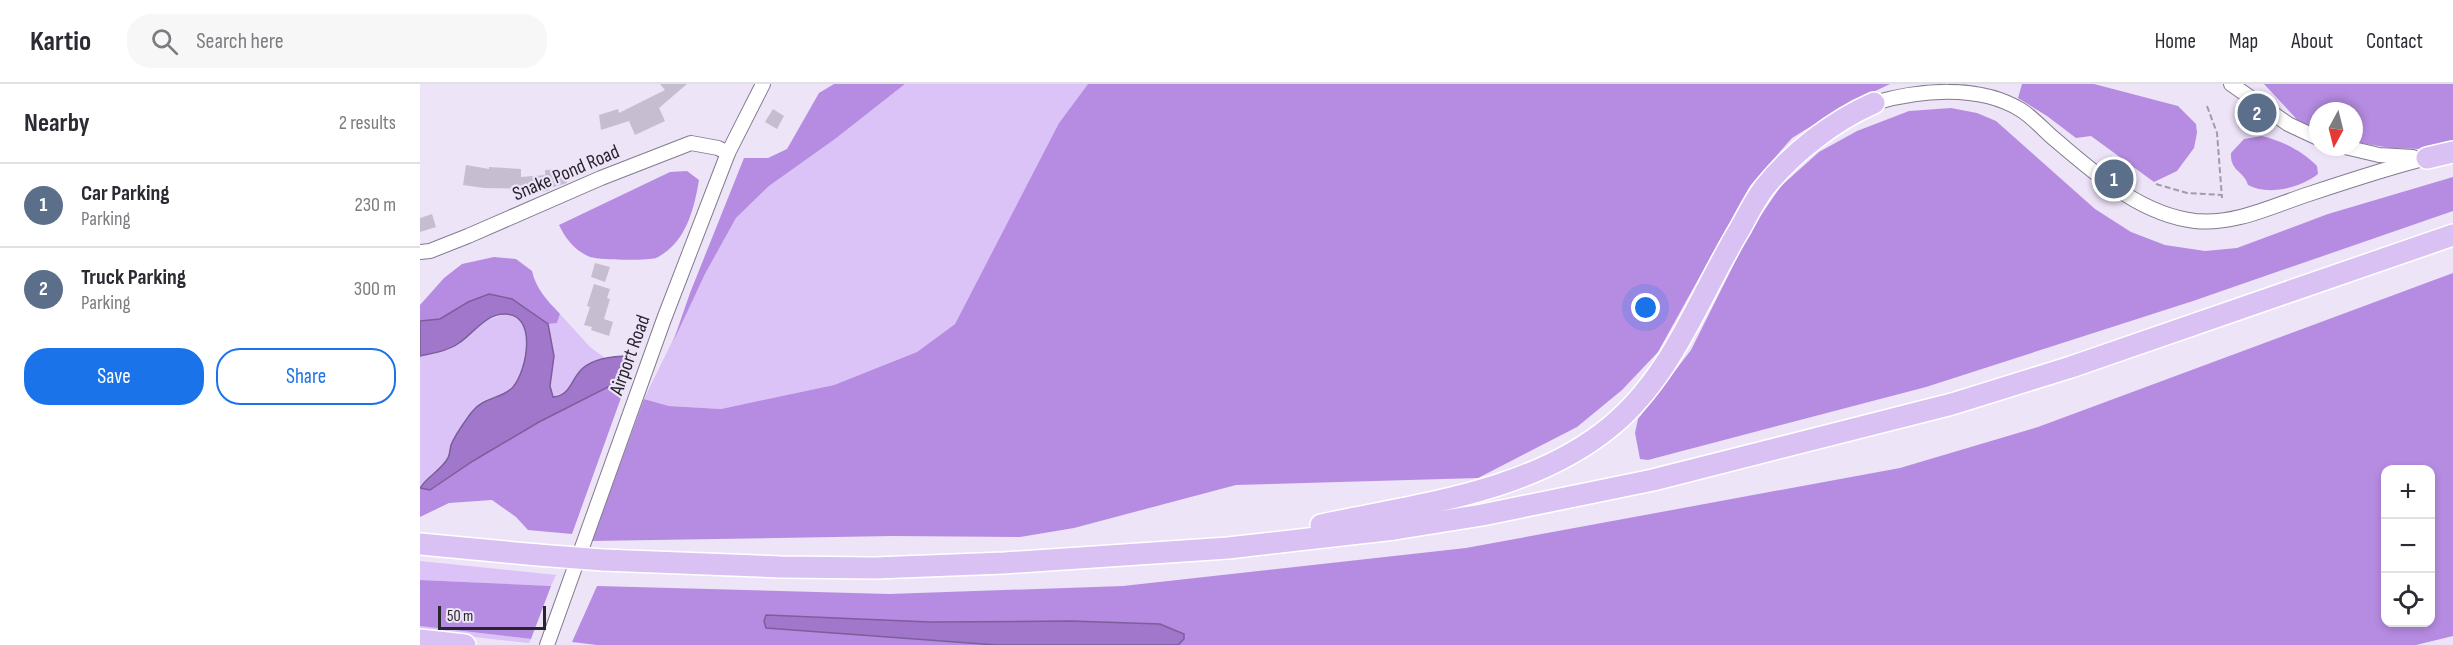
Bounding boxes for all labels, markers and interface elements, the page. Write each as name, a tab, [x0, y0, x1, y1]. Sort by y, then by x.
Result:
search box	[127, 14, 547, 68]
text: Kartio	[30, 25, 91, 58]
icon: search	[148, 25, 181, 58]
text: Search here	[196, 28, 284, 55]
text: Home	[2155, 29, 2196, 54]
text: Map	[2229, 29, 2258, 54]
text: About	[2291, 29, 2333, 54]
text: Contact	[2366, 29, 2423, 54]
pin: 2	[2238, 90, 2276, 135]
north arrow	[2309, 102, 2363, 156]
text: Nearby	[24, 108, 90, 139]
text: 2 results	[339, 111, 396, 135]
street label: Snake Pond Road	[509, 140, 623, 206]
pin: 1	[2094, 156, 2134, 202]
text: Car Parking	[81, 180, 170, 207]
text: 1	[40, 193, 47, 217]
text: 230 m	[354, 193, 396, 217]
text: Parking	[81, 207, 131, 231]
text: Truck Parking	[81, 264, 186, 291]
text: 2	[39, 277, 48, 301]
text: 300 m	[354, 277, 396, 301]
text: Parking	[81, 291, 131, 315]
your location	[1631, 293, 1660, 322]
street label: Airport Road	[604, 312, 656, 399]
button: Save	[24, 348, 204, 405]
button: Share	[216, 348, 396, 405]
map controls	[2381, 465, 2435, 627]
button: +	[2381, 465, 2435, 519]
button: −	[2381, 519, 2435, 573]
button: locate	[2381, 573, 2435, 627]
scale bar	[438, 603, 546, 630]
text: 50 m	[447, 607, 473, 626]

